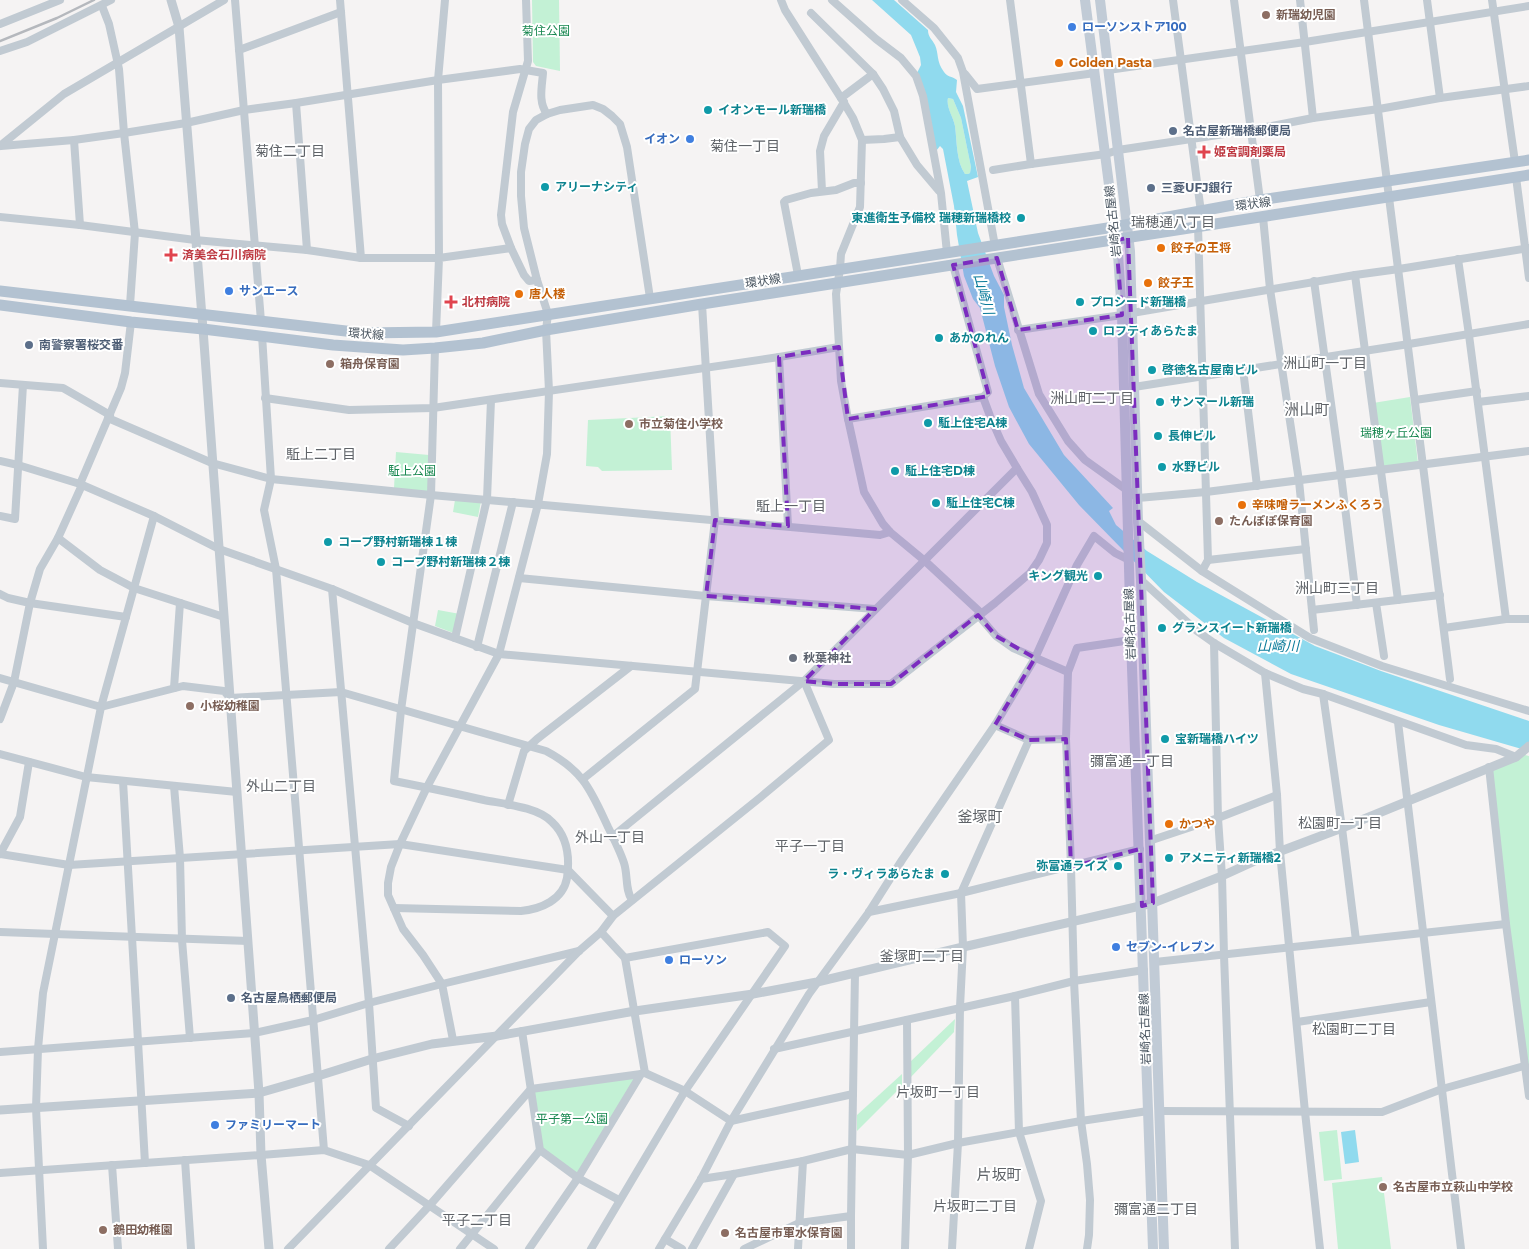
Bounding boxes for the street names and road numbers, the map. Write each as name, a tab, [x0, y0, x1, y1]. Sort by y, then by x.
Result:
street label: 岩崎名古屋線	[1101, 184, 1124, 258]
street label: 環状線	[1234, 194, 1272, 213]
street label: 環状線	[744, 270, 782, 291]
street label: 環状線	[348, 325, 385, 342]
street label: 岩崎名古屋線	[1121, 588, 1138, 660]
street label: 岩崎名古屋線	[1136, 993, 1153, 1065]

